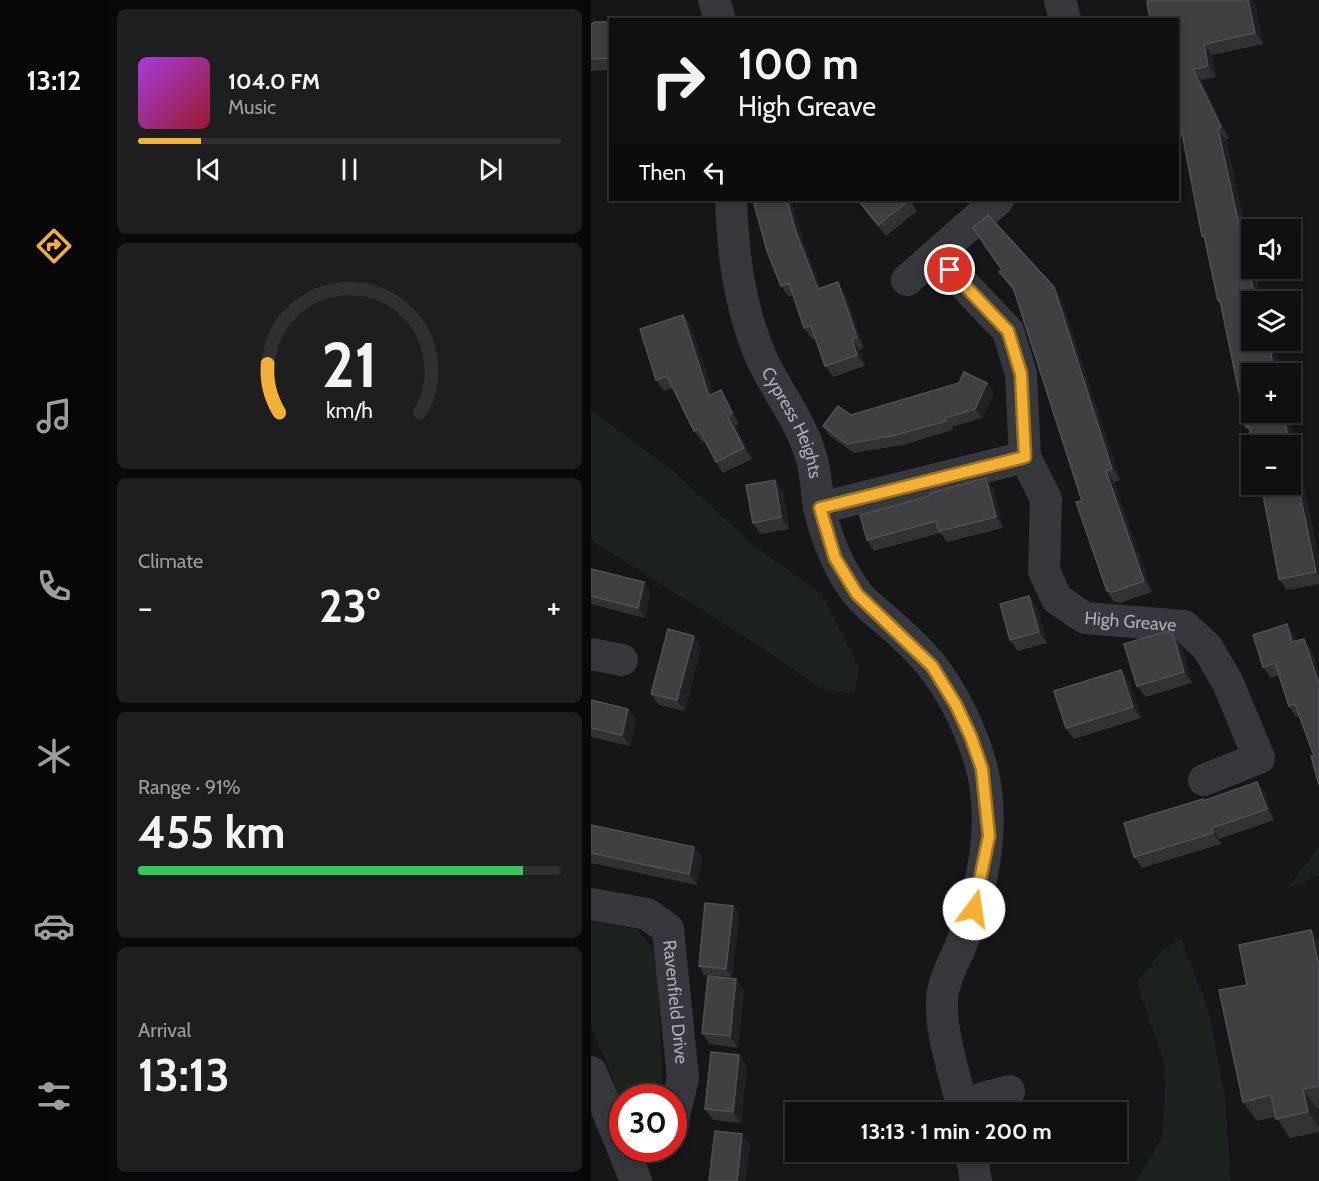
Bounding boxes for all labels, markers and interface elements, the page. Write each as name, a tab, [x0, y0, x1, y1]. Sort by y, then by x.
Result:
text: 100 m	[738, 38, 859, 90]
icon: right	[639, 42, 717, 120]
text: 13:12	[27, 64, 81, 97]
text: 104.0 FM	[228, 68, 320, 95]
text: High Greave	[738, 90, 876, 123]
text: Music	[228, 95, 276, 119]
icon: previous	[192, 153, 225, 186]
icon: pause	[333, 153, 366, 186]
icon: next	[474, 153, 507, 186]
icon: left	[698, 156, 731, 189]
text: Then	[639, 159, 686, 186]
map controls	[1241, 219, 1301, 495]
button: sound	[1241, 219, 1301, 279]
icon: directions	[33, 225, 75, 267]
pin	[924, 244, 975, 295]
icon: arrive	[933, 253, 966, 286]
button: layers	[1241, 291, 1301, 351]
text: 21	[321, 327, 378, 403]
street label: Cypress Heights	[757, 363, 826, 480]
button: +	[1241, 363, 1301, 423]
icon: music	[33, 395, 75, 437]
text: km/h	[326, 398, 373, 424]
button: −	[1241, 435, 1301, 495]
text: Climate	[138, 549, 203, 573]
icon: phone	[33, 565, 75, 607]
text: 23°	[319, 579, 380, 633]
text: −	[138, 587, 153, 627]
text: +	[546, 587, 561, 627]
street label: High Greave	[1084, 607, 1177, 636]
icon: climate	[33, 735, 75, 777]
text: Range · 91%	[138, 775, 241, 799]
text: 455 km	[138, 805, 285, 859]
position arrow	[942, 877, 1006, 941]
icon: car	[33, 905, 75, 947]
street label: Ravenfield Drive	[658, 939, 693, 1065]
text: Arrival	[138, 1018, 191, 1042]
text: 13:13	[138, 1048, 230, 1102]
icon: filters	[33, 1075, 75, 1117]
speed limit sign: 30	[609, 1084, 687, 1162]
text: 13:13 · 1 min · 200 m	[860, 1118, 1052, 1145]

